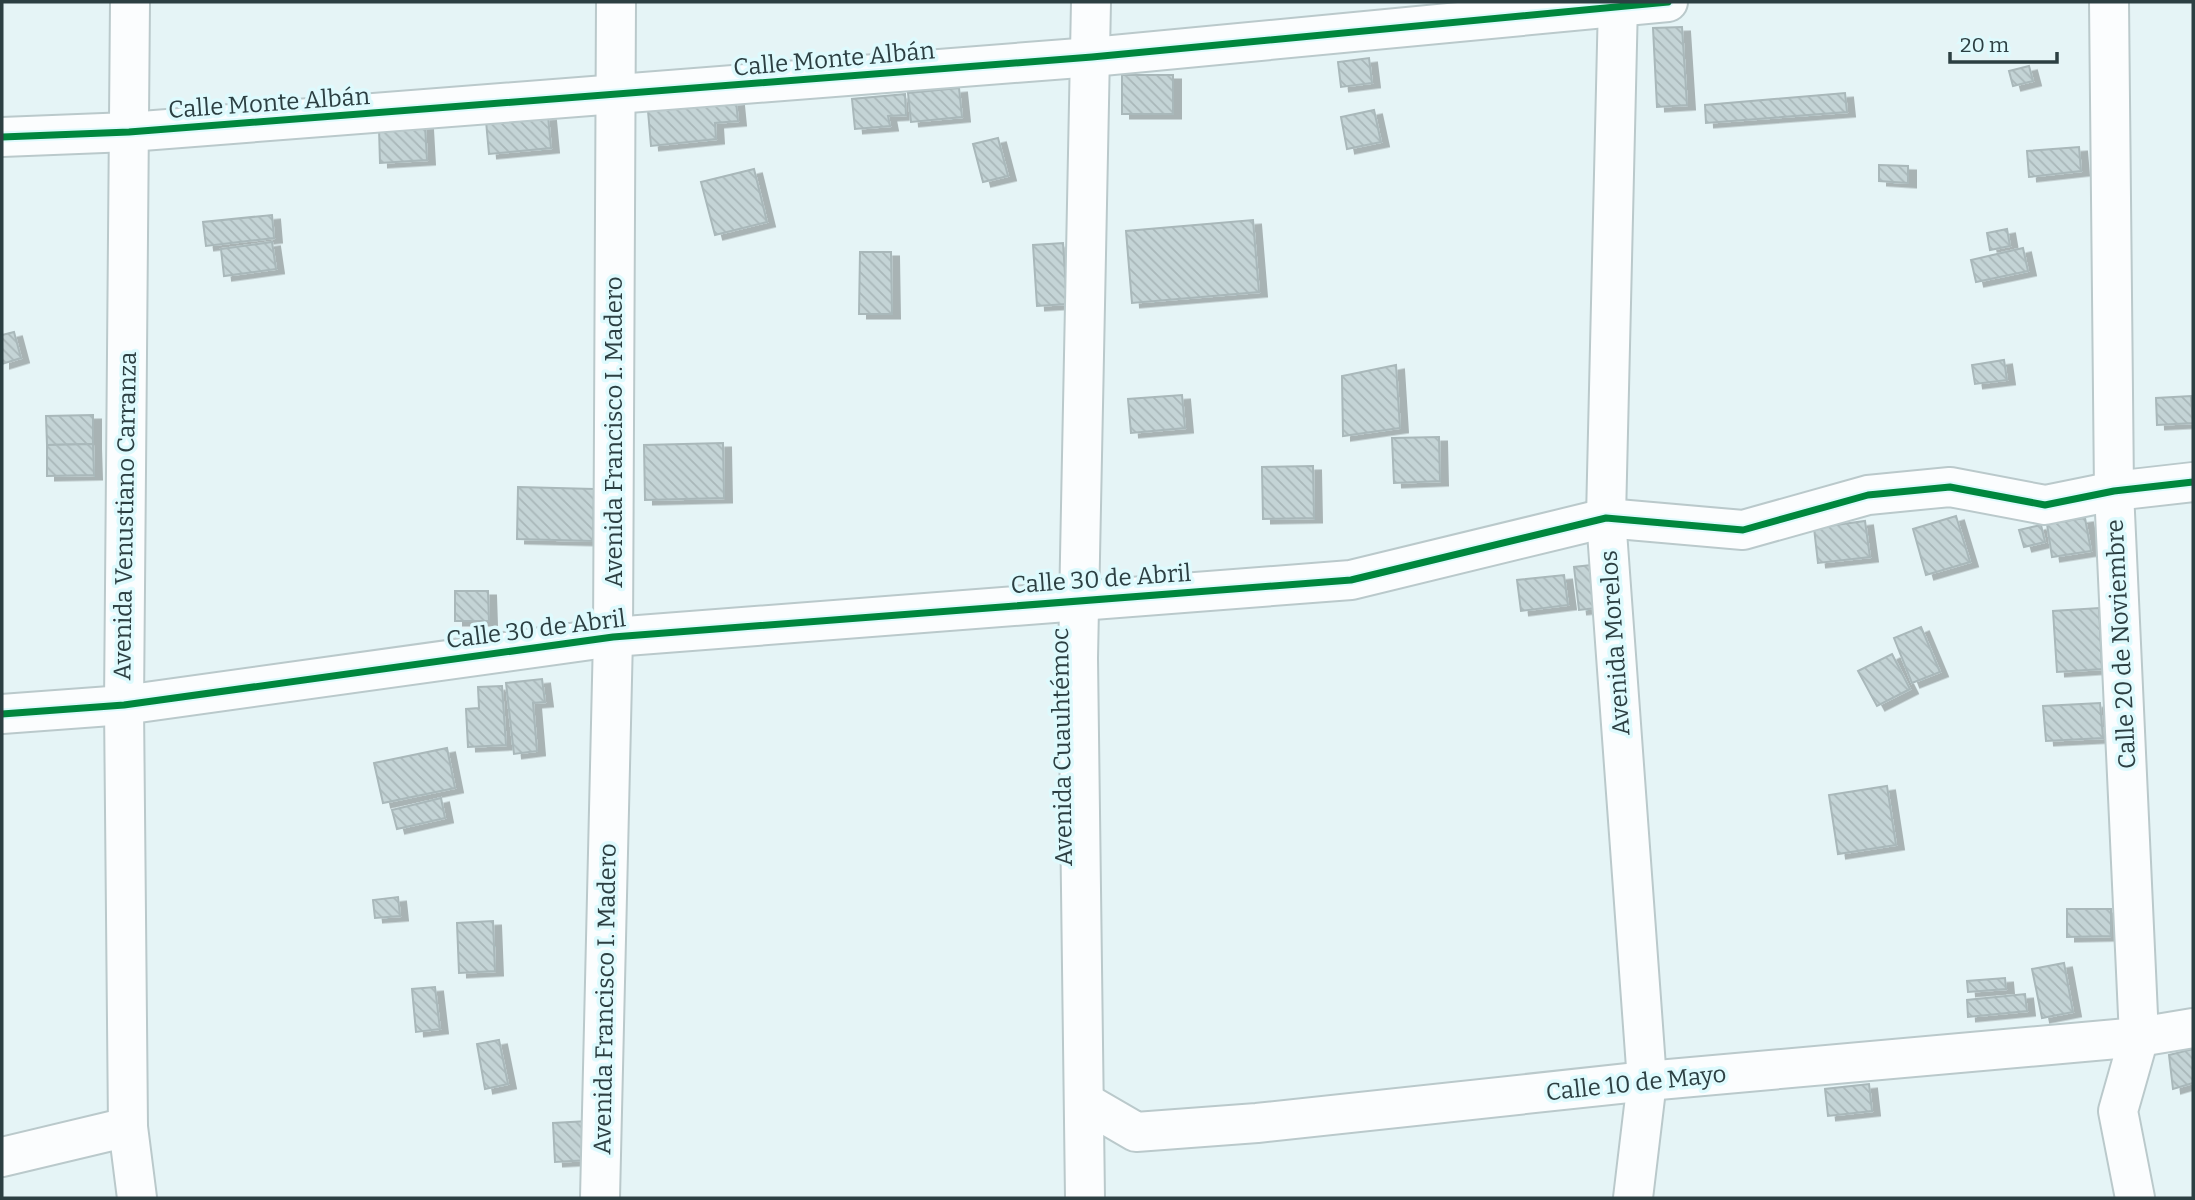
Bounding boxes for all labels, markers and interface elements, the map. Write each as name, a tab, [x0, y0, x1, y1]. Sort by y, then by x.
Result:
scale bar	[1950, 21, 2057, 65]
text: 20 m	[1960, 32, 2009, 58]
street label: Calle Monte Albán	[732, 36, 936, 82]
street label: Calle Monte Albán	[167, 82, 371, 124]
street label: Avenida Francisco I. Madero	[600, 276, 628, 588]
street label: Avenida Venustiano Carranza	[108, 351, 142, 681]
street label: Calle 20 de Noviembre	[2100, 518, 2142, 770]
street label: Avenida Morelos	[1595, 549, 1635, 737]
street label: Calle 30 de Abril	[1010, 559, 1192, 599]
street label: Calle 30 de Abril	[445, 604, 628, 654]
street label: Avenida Cuauhtémoc	[1046, 628, 1078, 866]
street label: Avenida Francisco I. Madero	[588, 843, 622, 1155]
street label: Calle 10 de Mayo	[1544, 1060, 1728, 1106]

